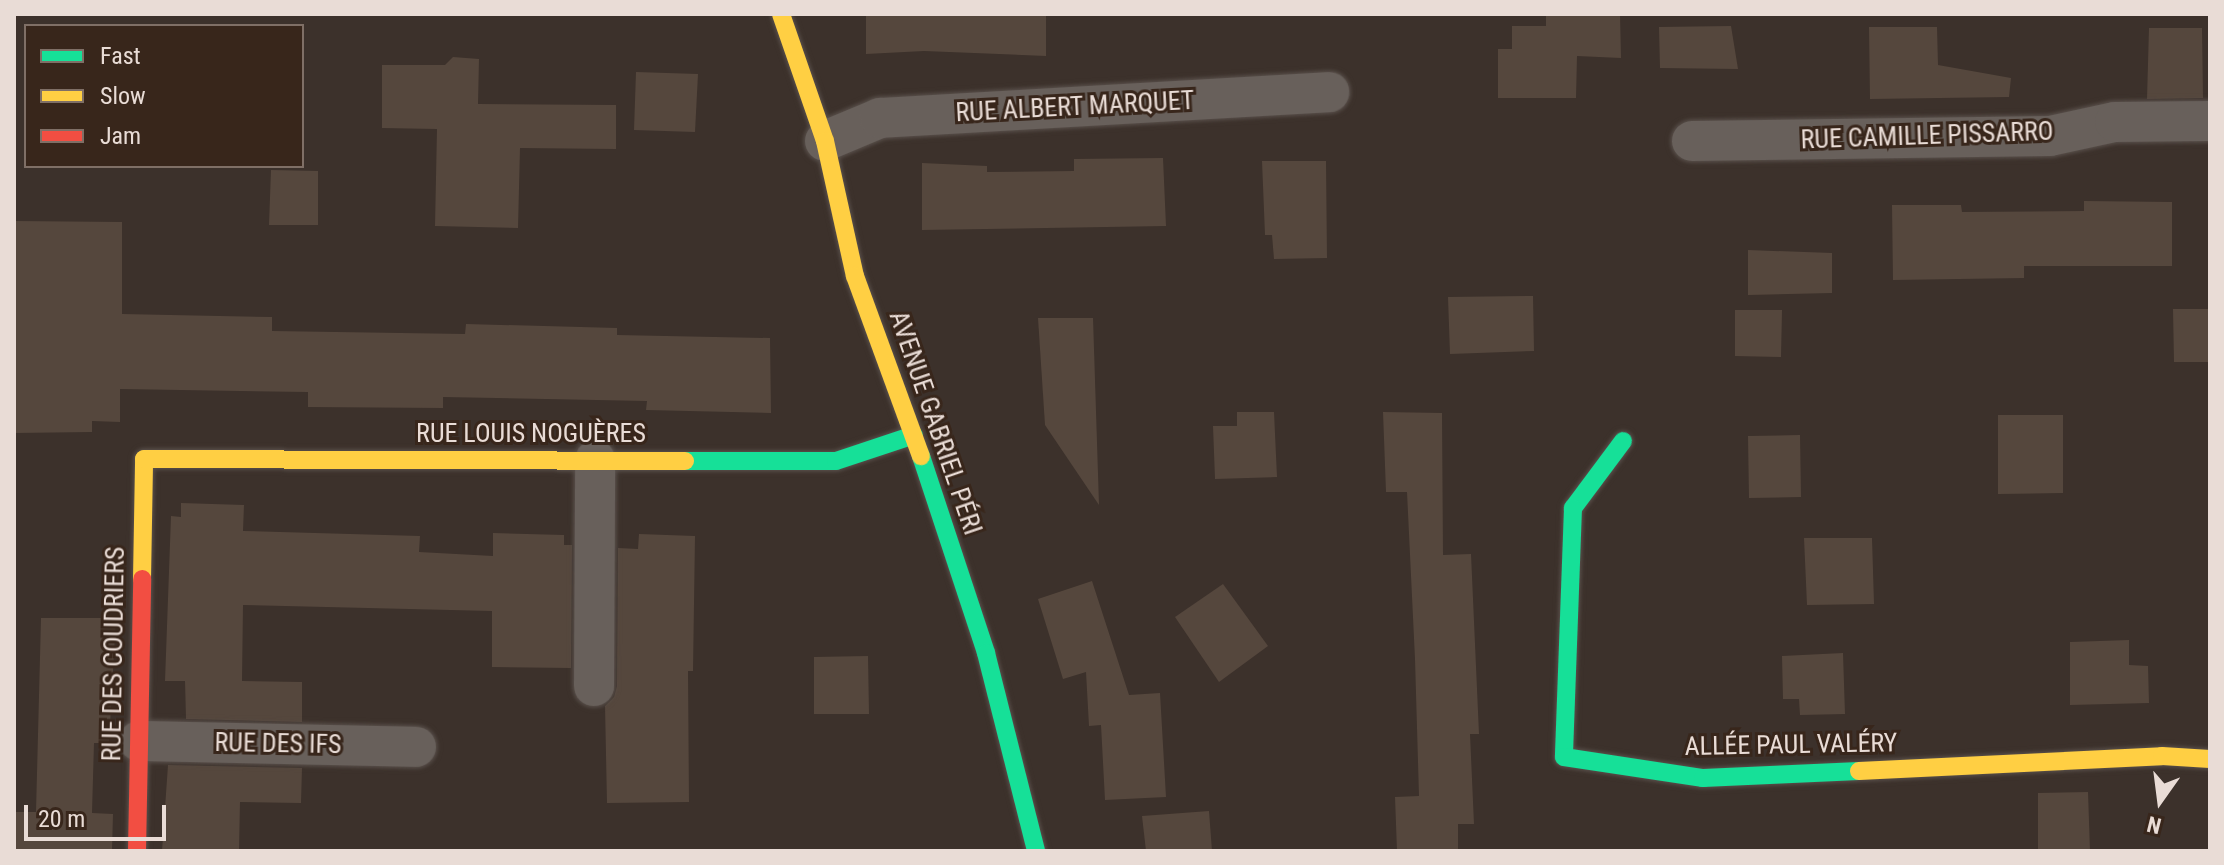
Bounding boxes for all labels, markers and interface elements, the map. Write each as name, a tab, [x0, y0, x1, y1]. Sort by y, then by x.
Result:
legend	[24, 24, 304, 168]
text: Fast	[100, 42, 141, 70]
text: Slow	[100, 82, 146, 110]
street label: RUE ALBERT MARQUET	[955, 85, 1195, 129]
street label: RUE CAMILLE PISSARRO	[1800, 116, 2054, 156]
text: Jam	[100, 122, 141, 150]
street label: AVENUE GABRIEL PÉRI	[882, 307, 988, 539]
street label: RUE LOUIS NOGUÈRES	[416, 418, 646, 450]
street label: RUE DES COUDRIERS	[97, 546, 131, 762]
street label: RUE DES IFS	[214, 727, 342, 761]
street label: ALLÉE PAUL VALÉRY	[1684, 728, 1898, 762]
north arrow	[2120, 761, 2200, 841]
scale bar	[28, 789, 170, 839]
text: 20 m	[38, 805, 85, 833]
text: N	[2145, 811, 2164, 839]

